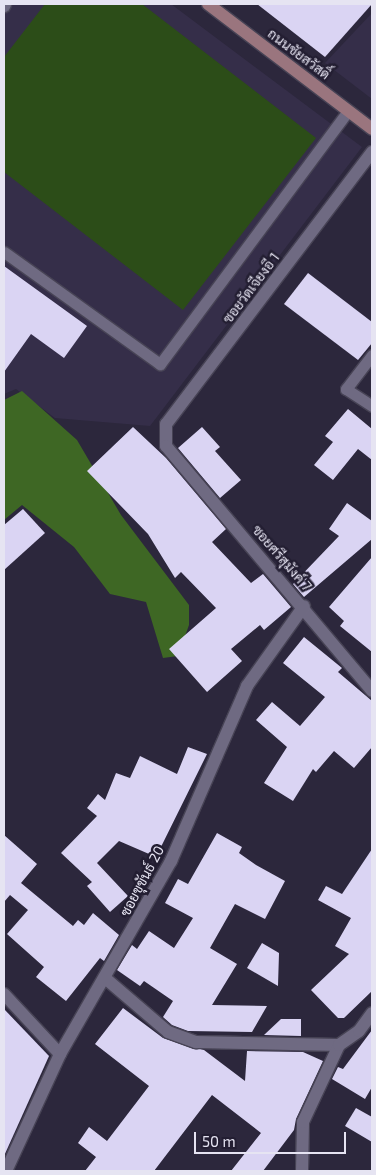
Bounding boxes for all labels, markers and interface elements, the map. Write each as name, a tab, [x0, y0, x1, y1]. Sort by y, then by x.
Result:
street label: ถนนชัยสวัสดิ์	[264, 25, 334, 83]
street label: ซอยวัดเจียงอี 1	[219, 250, 283, 326]
street label: ซอยศรีสุมังค์ 7	[249, 522, 315, 594]
street label: ซอยขุขันธ์ 20	[116, 843, 168, 919]
scale bar	[196, 1122, 348, 1154]
text: 50 m	[202, 1132, 236, 1150]

